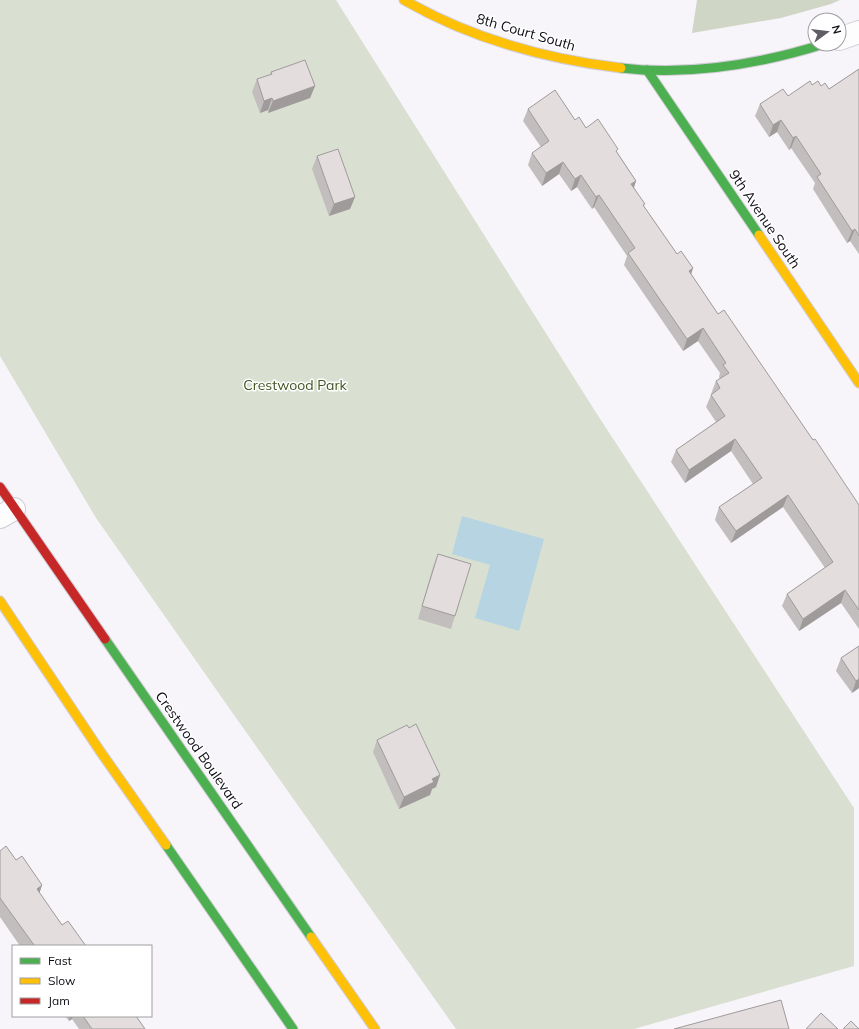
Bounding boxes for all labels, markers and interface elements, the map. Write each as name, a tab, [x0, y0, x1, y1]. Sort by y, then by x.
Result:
street label: 8th Court South	[474, 9, 578, 55]
north arrow	[807, 12, 847, 52]
text: N	[829, 24, 844, 35]
street label: 9th Avenue South	[725, 166, 805, 272]
park label: Crestwood Park	[243, 376, 348, 394]
street label: Crestwood Boulevard	[152, 688, 246, 812]
legend	[12, 945, 152, 1017]
text: Fast	[48, 953, 72, 968]
text: Slow	[48, 973, 76, 988]
text: Jam	[48, 993, 70, 1008]

